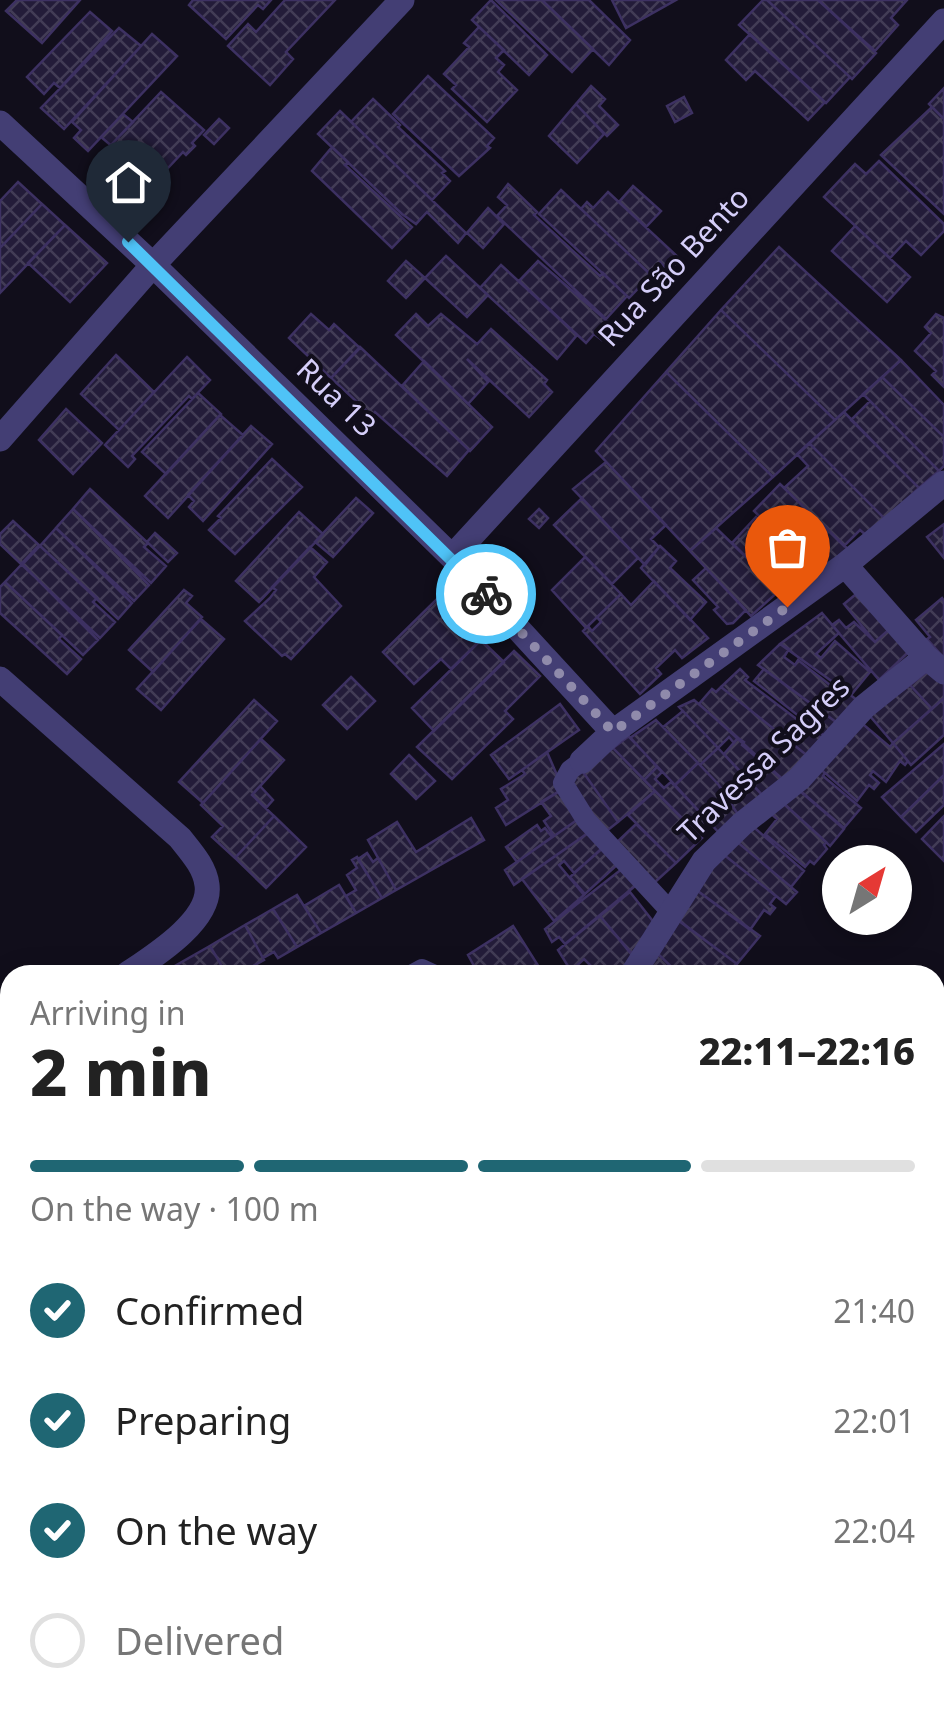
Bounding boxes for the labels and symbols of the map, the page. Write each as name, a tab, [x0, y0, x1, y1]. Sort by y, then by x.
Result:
pin	[86, 140, 171, 243]
street label: Rua São Bento	[588, 177, 758, 355]
street label: Rua 13	[288, 349, 386, 445]
pin	[745, 505, 830, 608]
courier	[436, 544, 536, 644]
street label: Travessa Sagres	[668, 666, 858, 852]
north arrow	[822, 845, 912, 935]

